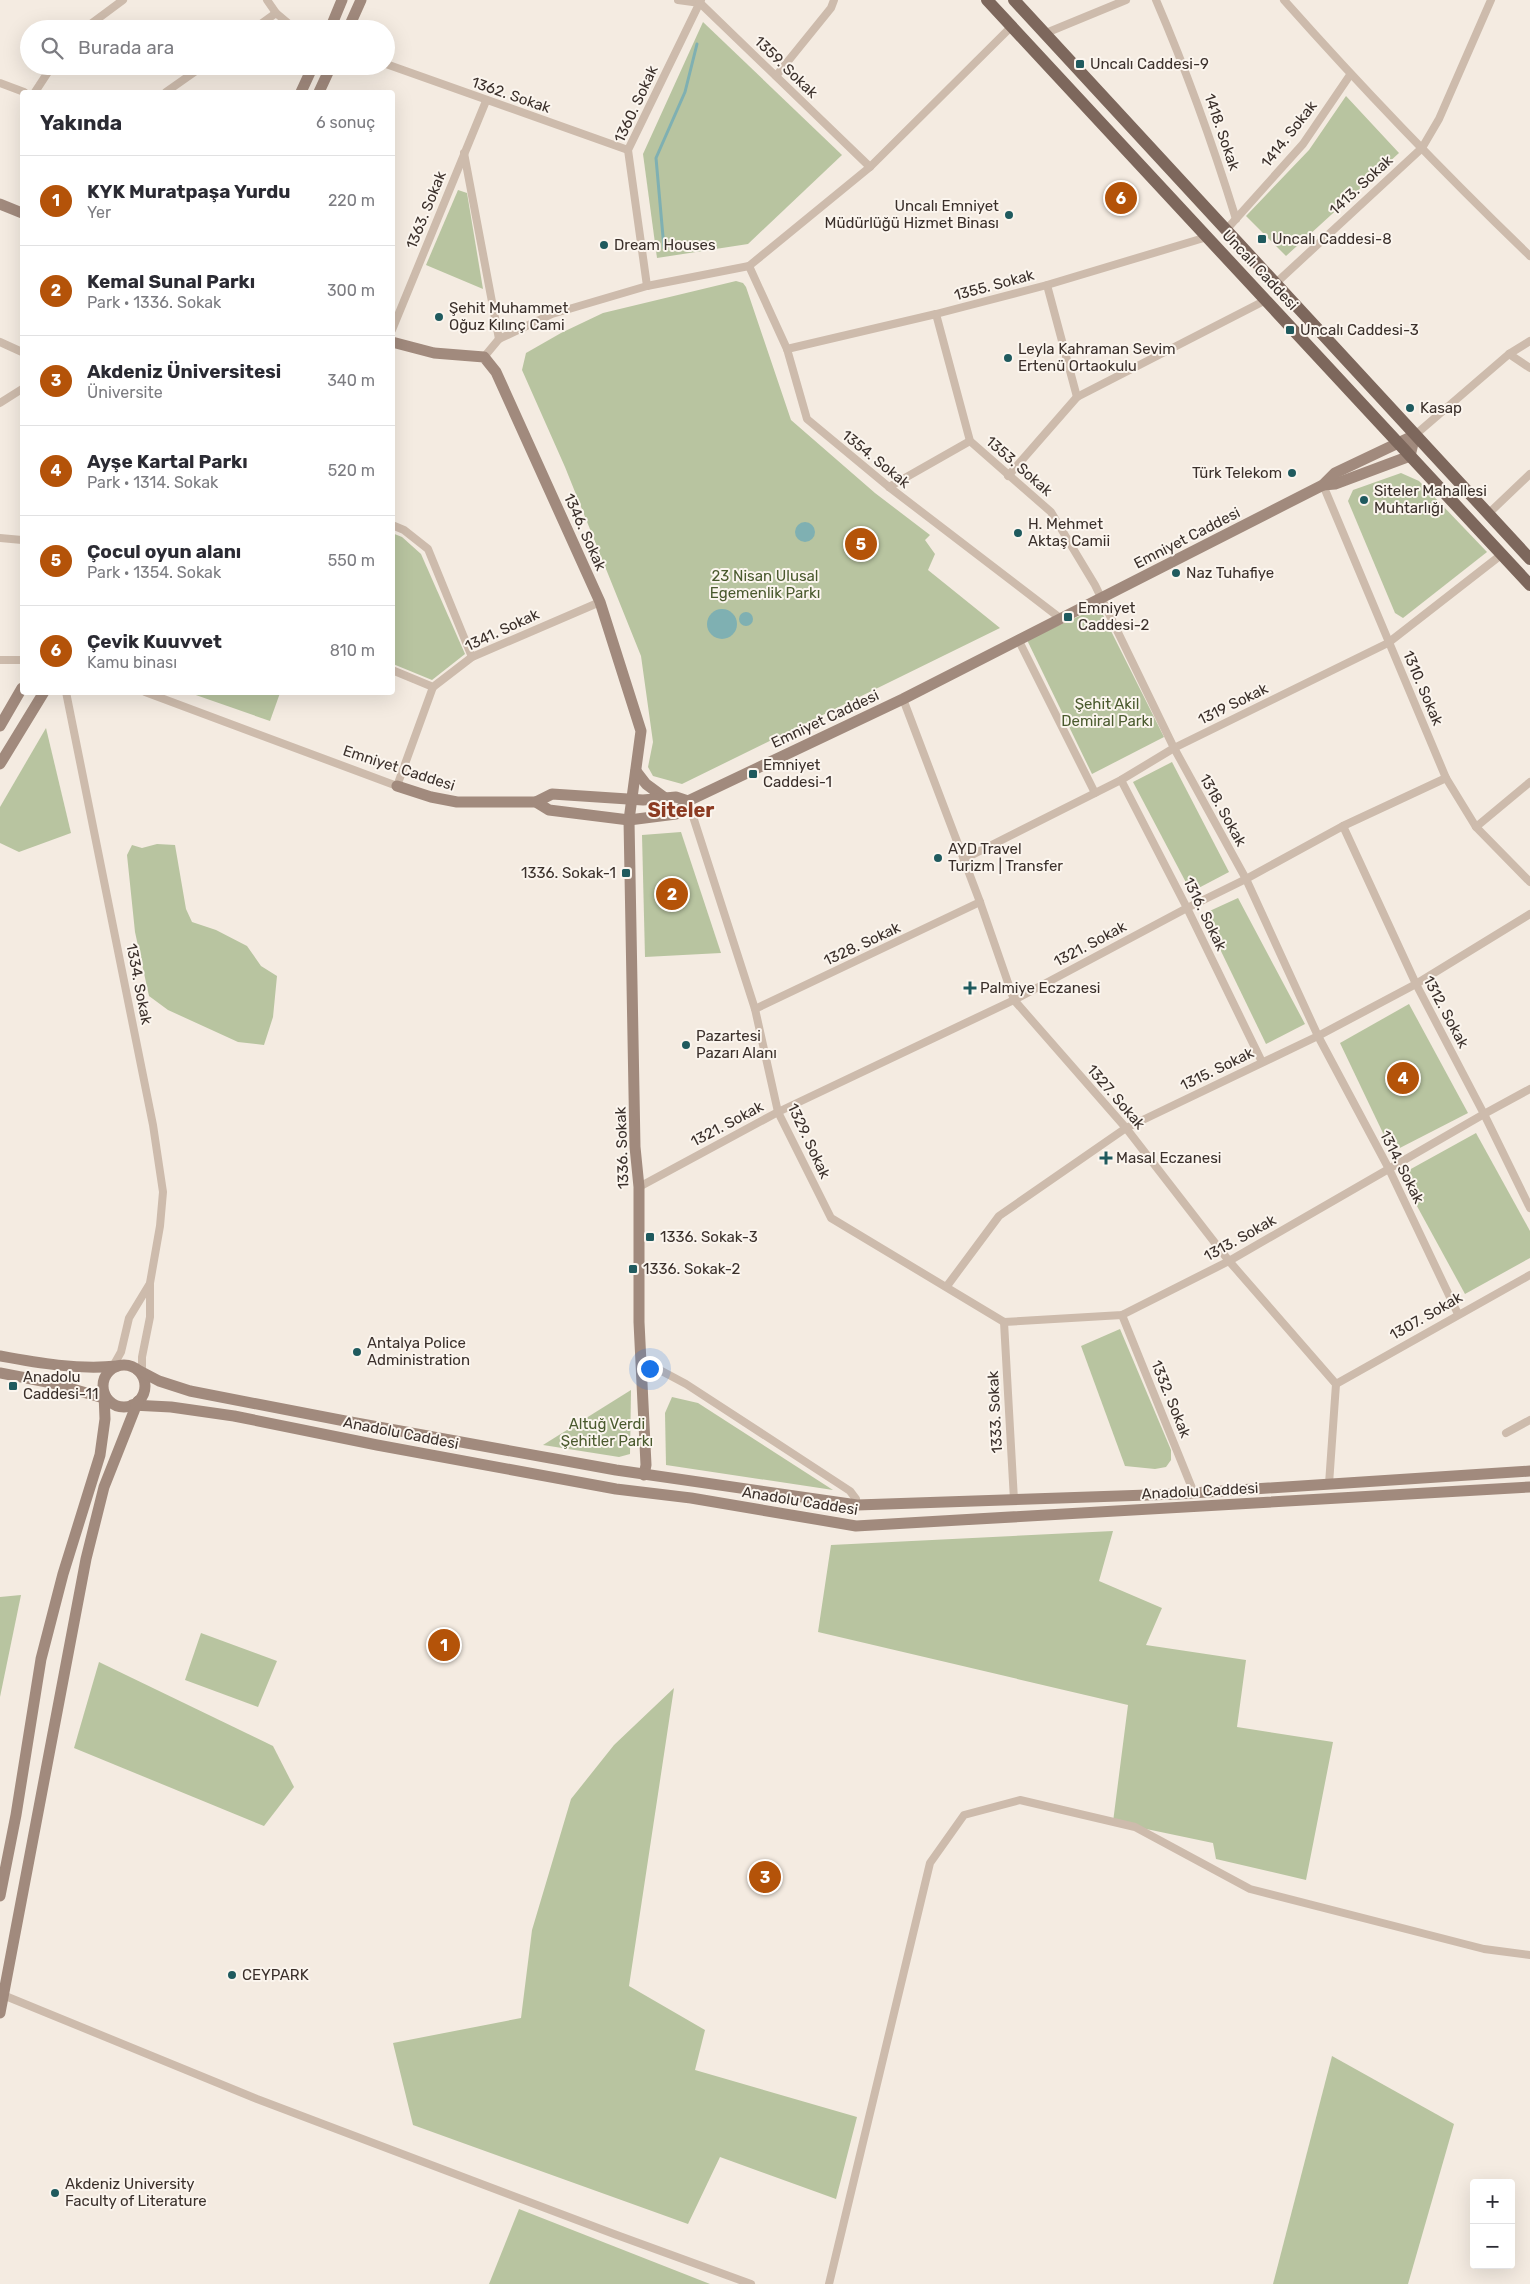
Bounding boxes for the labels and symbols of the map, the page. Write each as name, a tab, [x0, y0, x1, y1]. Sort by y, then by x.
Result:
street label: 1359. Sokak	[751, 32, 822, 102]
place label: Uncalı Caddesi-9	[1090, 55, 1209, 73]
marker: Uncalı Caddesi-9	[1074, 58, 1086, 70]
street label: 1360. Sokak	[610, 62, 662, 145]
street label: 1362. Sokak	[469, 73, 553, 117]
street label: 1418. Sokak	[1200, 91, 1244, 173]
street label: 1414. Sokak	[1257, 97, 1321, 171]
street label: 1413. Sokak	[1326, 151, 1397, 219]
street label: 1363. Sokak	[402, 168, 450, 252]
pin: 6	[1105, 179, 1137, 217]
place label: Uncalı Emniyet Müdürlüğü Hizmet Binası	[825, 197, 999, 232]
marker: Uncalı Emniyet Müdürlüğü Hizmet Binası	[1003, 209, 1015, 221]
street label: Uncalı Caddesi	[1218, 226, 1302, 314]
place label: Uncalı Caddesi-8	[1272, 230, 1392, 248]
marker: Uncalı Caddesi-8	[1256, 233, 1268, 245]
place label: Dream Houses	[614, 236, 716, 254]
marker: Dream Houses	[598, 239, 610, 251]
street label: 1355. Sokak	[952, 266, 1036, 304]
place label: Şehit Muhammet Oğuz Kılınç Cami	[449, 299, 568, 334]
marker: Şehit Muhammet Oğuz Kılınç Cami	[433, 311, 445, 323]
place label: Uncalı Caddesi-3	[1300, 321, 1419, 339]
marker: Uncalı Caddesi-3	[1284, 324, 1296, 336]
place label: Leyla Kahraman Sevim Ertenü Ortaokulu	[1018, 340, 1176, 375]
marker: Leyla Kahraman Sevim Ertenü Ortaokulu	[1002, 352, 1014, 364]
place label: Kasap	[1420, 399, 1462, 417]
marker: Kasap	[1404, 402, 1416, 414]
street label: 1354. Sokak	[838, 426, 914, 492]
street label: 1353. Sokak	[982, 432, 1056, 500]
place label: Türk Telekom	[1192, 464, 1282, 482]
marker: Türk Telekom	[1286, 467, 1298, 479]
place label: Siteler Mahallesi Muhtarlığı	[1374, 482, 1487, 517]
street label: 1346. Sokak	[560, 491, 610, 574]
marker: Siteler Mahallesi Muhtarlığı	[1358, 494, 1370, 506]
street label: Emniyet Caddesi	[1131, 503, 1243, 573]
place label: H. Mehmet Aktaş Camii	[1028, 515, 1110, 550]
pin: 5	[845, 525, 877, 563]
marker: H. Mehmet Aktaş Camii	[1012, 527, 1024, 539]
place label: Naz Tuhafiye	[1186, 564, 1274, 582]
park label: 23 Nisan Ulusal Egemenlik Parkı	[710, 567, 820, 602]
marker: Naz Tuhafiye	[1170, 567, 1182, 579]
place label: Emniyet Caddesi-2	[1078, 599, 1149, 634]
street label: 1341. Sokak	[462, 605, 542, 655]
marker: Emniyet Caddesi-2	[1062, 611, 1074, 623]
street label: 1310. Sokak	[1399, 648, 1447, 729]
street label: 1319 Sokak	[1195, 679, 1271, 729]
street label: Emniyet Caddesi	[768, 686, 882, 752]
park label: Şehit Akil Demiral Parkı	[1061, 695, 1153, 730]
street label: Emniyet Caddesi	[341, 741, 457, 795]
place label: Emniyet Caddesi-1	[763, 756, 832, 791]
marker: Emniyet Caddesi-1	[747, 768, 759, 780]
street label: 1318. Sokak	[1196, 771, 1250, 850]
district label: Siteler	[648, 798, 714, 822]
place label: AYD Travel Turizm | Transfer	[948, 840, 1063, 875]
marker: AYD Travel Turizm | Transfer	[932, 852, 944, 864]
place label: 1336. Sokak-1	[521, 864, 616, 882]
marker: 1336. Sokak-1	[620, 867, 632, 879]
street label: 1316. Sokak	[1179, 874, 1231, 954]
pin: 2	[656, 875, 688, 913]
street label: 1321. Sokak	[1051, 917, 1130, 971]
street label: 1328. Sokak	[821, 918, 903, 970]
street label: 1334. Sokak	[122, 942, 156, 1026]
street label: 1312. Sokak	[1419, 973, 1473, 1051]
place label: Palmiye Eczanesi	[980, 979, 1100, 997]
marker: Palmiye Eczanesi	[964, 982, 976, 994]
place label: Pazartesi Pazarı Alanı	[696, 1027, 777, 1062]
marker: Pazartesi Pazarı Alanı	[680, 1039, 692, 1051]
street label: 1315. Sokak	[1177, 1043, 1257, 1094]
pin: 4	[1387, 1059, 1419, 1097]
street label: 1327. Sokak	[1083, 1061, 1149, 1133]
street label: 1321. Sokak	[688, 1097, 767, 1151]
street label: 1329. Sokak	[784, 1100, 834, 1182]
street label: 1336. Sokak	[612, 1106, 632, 1190]
street label: 1314. Sokak	[1376, 1127, 1428, 1207]
place label: Masal Eczanesi	[1116, 1149, 1221, 1167]
marker: Masal Eczanesi	[1100, 1152, 1112, 1164]
street label: 1313. Sokak	[1201, 1211, 1279, 1265]
place label: 1336. Sokak-3	[660, 1228, 758, 1246]
marker: 1336. Sokak-3	[644, 1231, 656, 1243]
place label: 1336. Sokak-2	[643, 1260, 741, 1278]
marker: 1336. Sokak-2	[627, 1263, 639, 1275]
street label: 1307. Sokak	[1387, 1288, 1466, 1344]
place label: Antalya Police Administration	[367, 1334, 470, 1369]
marker: Antalya Police Administration	[351, 1346, 363, 1358]
your location	[637, 1356, 663, 1382]
street label: 1332. Sokak	[1147, 1357, 1195, 1441]
place label: Anadolu Caddesi-11	[23, 1368, 98, 1403]
street label: 1333. Sokak	[984, 1370, 1006, 1454]
marker: Anadolu Caddesi-11	[7, 1380, 19, 1392]
street label: Anadolu Caddesi	[342, 1413, 460, 1453]
park label: Altuğ Verdi Şehitler Parkı	[561, 1415, 653, 1450]
street label: Anadolu Caddesi	[1141, 1479, 1259, 1503]
street label: Anadolu Caddesi	[741, 1483, 859, 1519]
pin: 1	[428, 1626, 460, 1664]
pin: 3	[749, 1858, 781, 1896]
place label: CEYPARK	[242, 1966, 309, 1984]
marker: CEYPARK	[226, 1969, 238, 1981]
place label: Akdeniz University Faculty of Literature	[65, 2175, 207, 2210]
marker: Akdeniz University Faculty of Literature	[49, 2187, 61, 2199]

